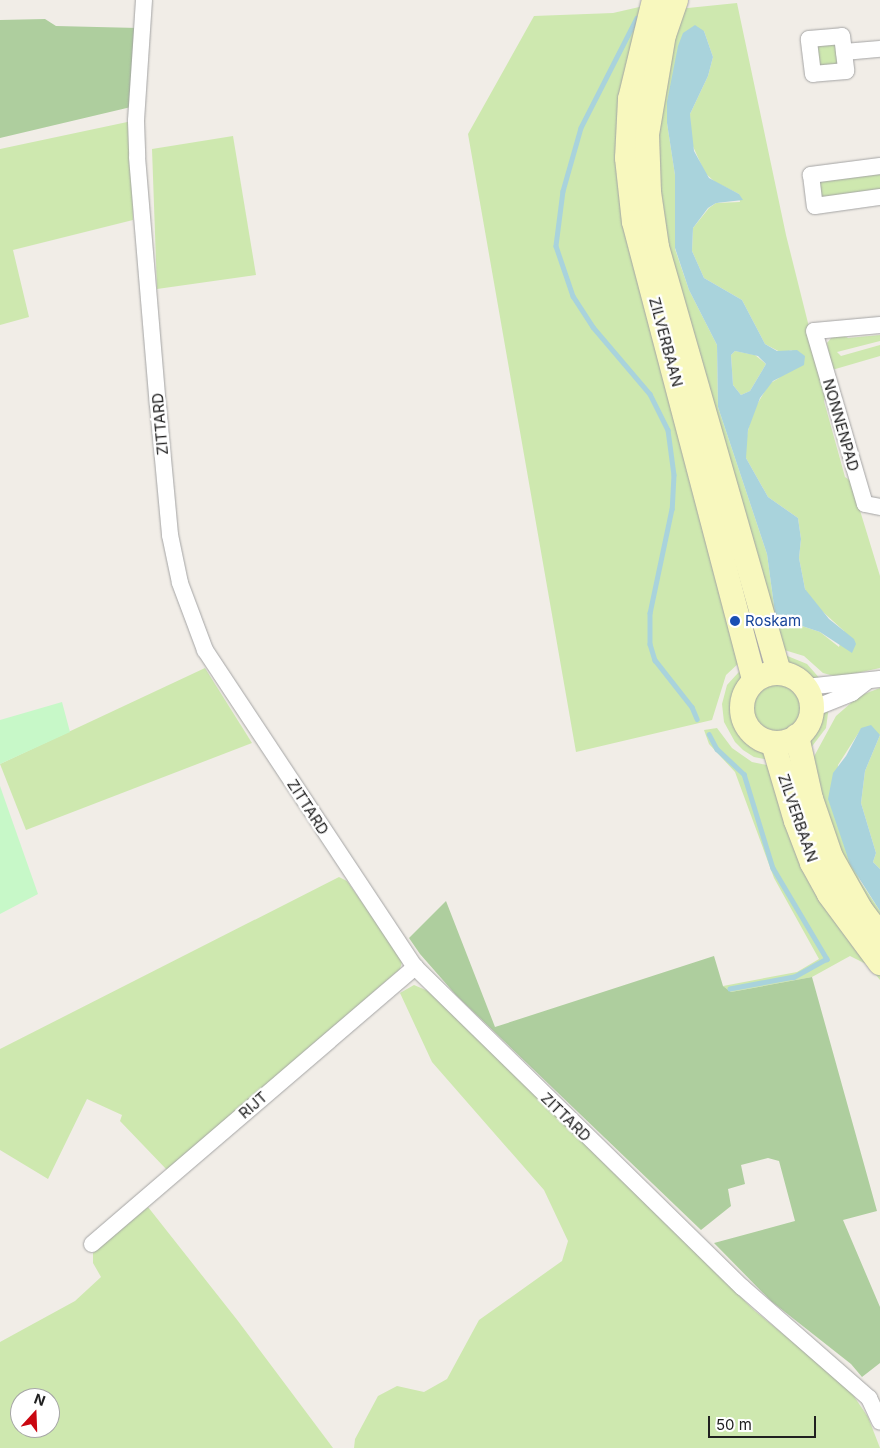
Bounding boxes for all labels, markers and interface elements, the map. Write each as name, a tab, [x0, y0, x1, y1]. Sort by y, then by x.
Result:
street label: ZILVERBAAN	[645, 295, 687, 389]
street label: NONNENPAD	[819, 377, 863, 473]
street label: ZITTARD	[148, 392, 172, 456]
place label: Roskam	[745, 612, 801, 630]
marker: Roskam	[729, 615, 741, 627]
street label: ZILVERBAAN	[775, 772, 821, 864]
street label: ZITTARD	[283, 776, 333, 838]
street label: RIJT	[235, 1088, 271, 1122]
street label: ZITTARD	[537, 1089, 595, 1145]
north arrow	[10, 1388, 60, 1438]
text: N	[32, 1390, 48, 1409]
scale bar	[710, 1406, 818, 1438]
text: 50 m	[716, 1415, 752, 1434]

